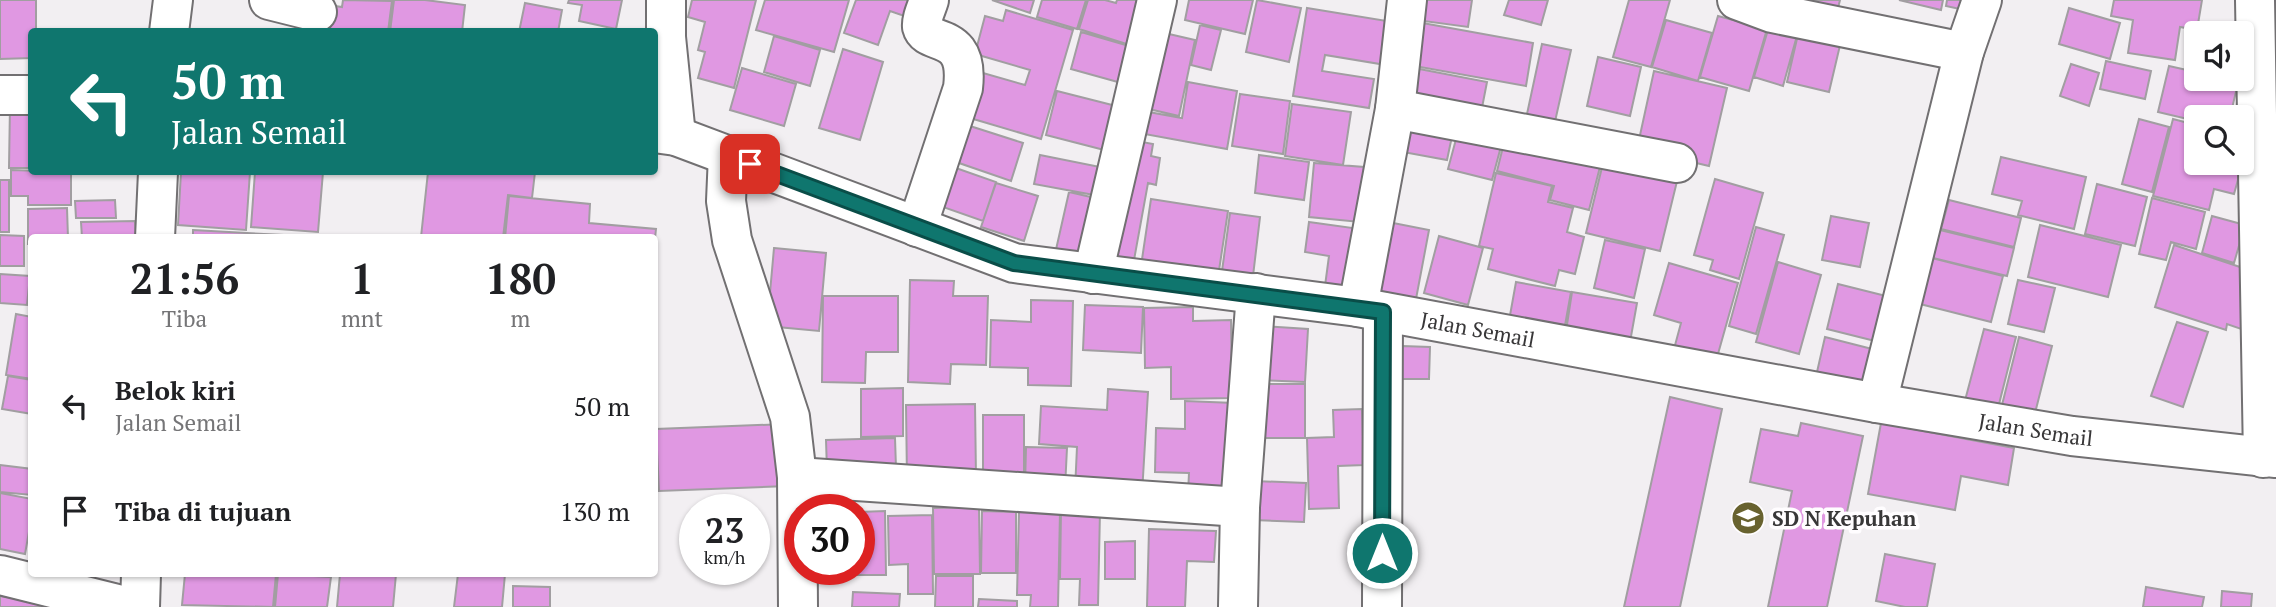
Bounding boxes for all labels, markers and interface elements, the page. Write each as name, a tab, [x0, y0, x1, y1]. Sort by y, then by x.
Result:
map controls	[2184, 21, 2254, 175]
button: sound	[2184, 21, 2254, 91]
text: 50 m	[171, 48, 285, 113]
icon: left	[56, 56, 147, 147]
button: search	[2184, 105, 2254, 175]
text: Jalan Semail	[171, 111, 347, 153]
pin	[720, 134, 780, 194]
icon: arrive	[731, 145, 769, 183]
text: 21:56	[130, 250, 239, 306]
text: 1	[350, 250, 374, 306]
text: 180	[485, 250, 556, 306]
text: Tiba	[162, 303, 207, 334]
text: mnt	[341, 303, 383, 334]
text: m	[511, 303, 530, 334]
street label: Jalan Semail	[1419, 305, 1537, 353]
text: Belok kiri	[115, 373, 236, 407]
icon: left	[56, 387, 94, 425]
text: 50 m	[574, 389, 630, 423]
street label: Jalan Semail	[1977, 406, 2094, 452]
text: Jalan Semail	[115, 407, 241, 438]
icon: arrive	[56, 492, 94, 530]
text: Tiba di tujuan	[115, 494, 291, 528]
text: 130 m	[560, 494, 630, 528]
speed limit sign: 30	[784, 494, 875, 585]
school or university icon: SD N Kepuhan	[1729, 499, 1767, 537]
place label: SD N Kepuhan	[1772, 504, 1917, 532]
text: 23	[705, 507, 744, 553]
position arrow	[1345, 516, 1419, 590]
text: km/h	[704, 545, 745, 569]

